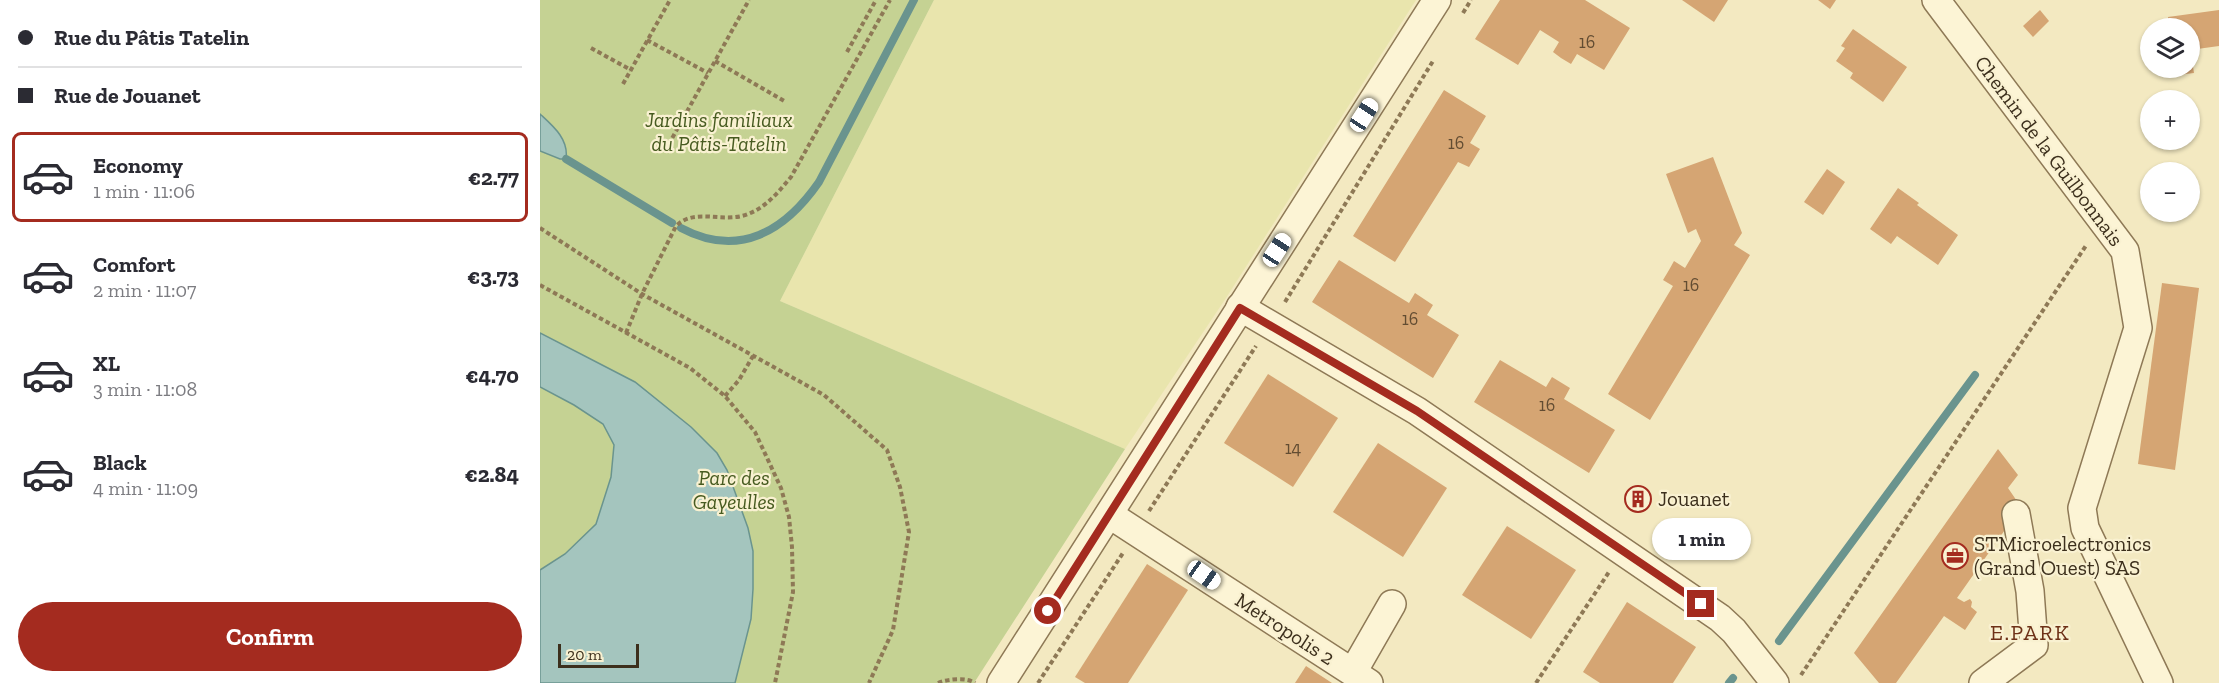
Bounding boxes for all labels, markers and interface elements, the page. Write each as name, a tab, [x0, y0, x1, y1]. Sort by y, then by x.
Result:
map controls	[2140, 18, 2200, 222]
button: layers	[2140, 18, 2200, 78]
text: Rue du Pâtis Tatelin	[54, 24, 249, 51]
house number: 16	[1579, 31, 1595, 53]
street label: Chemin de la Guilbonnais	[1970, 51, 2129, 251]
text: Rue de Jouanet	[54, 82, 200, 109]
button: +	[2140, 90, 2200, 150]
car	[1347, 95, 1381, 135]
park label: Jardins familiaux du Pâtis-Tatelin	[644, 107, 793, 156]
house number: 16	[1448, 132, 1464, 154]
icon: car	[21, 150, 75, 204]
text: Economy	[93, 152, 183, 179]
button: −	[2140, 162, 2200, 222]
text: €2.77	[468, 164, 519, 191]
text: 1 min · 11:06	[93, 179, 195, 203]
car	[1260, 230, 1294, 270]
icon: car	[21, 249, 75, 303]
text: Comfort	[93, 251, 175, 278]
text: €3.73	[467, 263, 519, 290]
house number: 16	[1683, 274, 1699, 296]
text: 2 min · 11:07	[93, 278, 196, 302]
house number: 16	[1402, 308, 1418, 330]
icon: car	[21, 348, 75, 402]
text: XL	[93, 350, 120, 377]
text: €4.70	[465, 362, 519, 389]
text: 3 min · 11:08	[93, 377, 197, 401]
house number: 16	[1539, 394, 1555, 416]
house number: 14	[1285, 437, 1302, 459]
icon: car	[21, 447, 75, 501]
text: Black	[93, 449, 147, 476]
text: €2.84	[465, 461, 519, 488]
park label: Parc des Gayeulles	[693, 465, 775, 514]
text: 4 min · 11:09	[93, 476, 198, 500]
building icon: Jouanet	[1623, 484, 1653, 514]
place label: Jouanet	[1658, 486, 1730, 511]
callout: 1 min	[1652, 517, 1750, 559]
text: 1 min	[1678, 527, 1725, 551]
place label: STMicroelectronics (Grand Ouest) SAS	[1974, 531, 2151, 580]
office icon: STMicroelectronics (Grand Ouest) SAS	[1940, 541, 1970, 571]
car	[1184, 557, 1224, 593]
street label: Metropolis 2	[1231, 587, 1340, 670]
route end	[1687, 590, 1714, 617]
route start	[1034, 597, 1061, 624]
button: Confirm	[18, 602, 522, 671]
district label: E.PARK	[1990, 619, 2070, 646]
scale bar	[558, 641, 639, 668]
text: 20 m	[567, 645, 602, 664]

